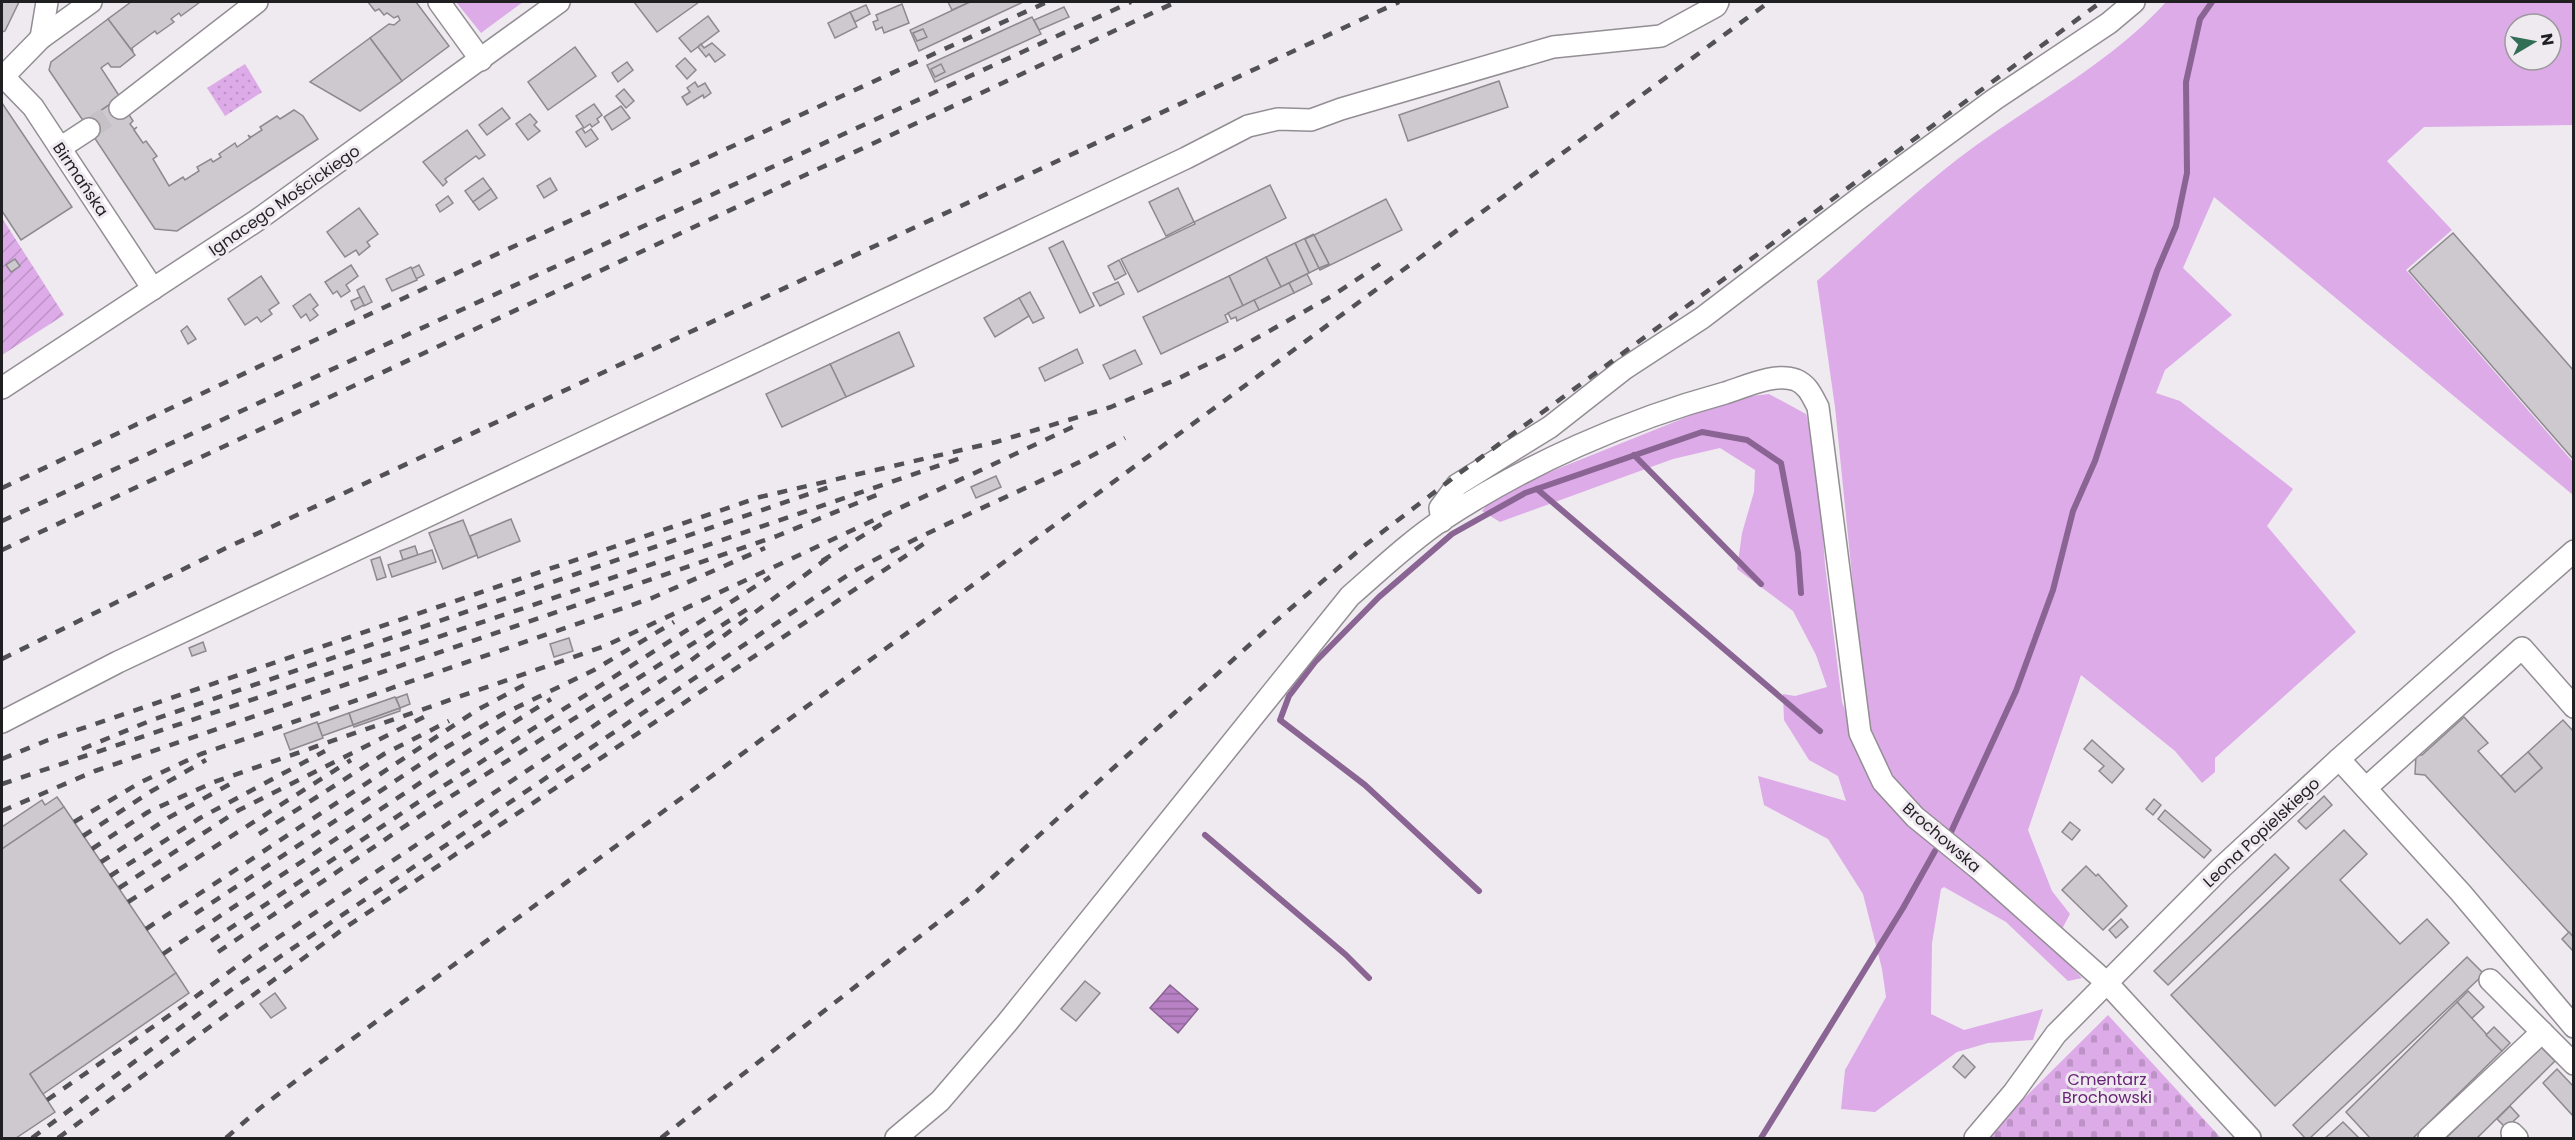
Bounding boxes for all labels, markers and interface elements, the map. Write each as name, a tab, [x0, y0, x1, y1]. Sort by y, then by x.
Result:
north arrow	[2503, 12, 2563, 72]
text: N	[2535, 32, 2560, 47]
street label: Birmańska	[47, 138, 114, 221]
street label: Ignacego Mościckiego	[204, 139, 364, 261]
street label: Leona Popielskiego	[2198, 772, 2325, 893]
street label: Brochowska	[1898, 797, 1986, 878]
park label: Cmentarz Brochowski	[2062, 1068, 2152, 1109]

